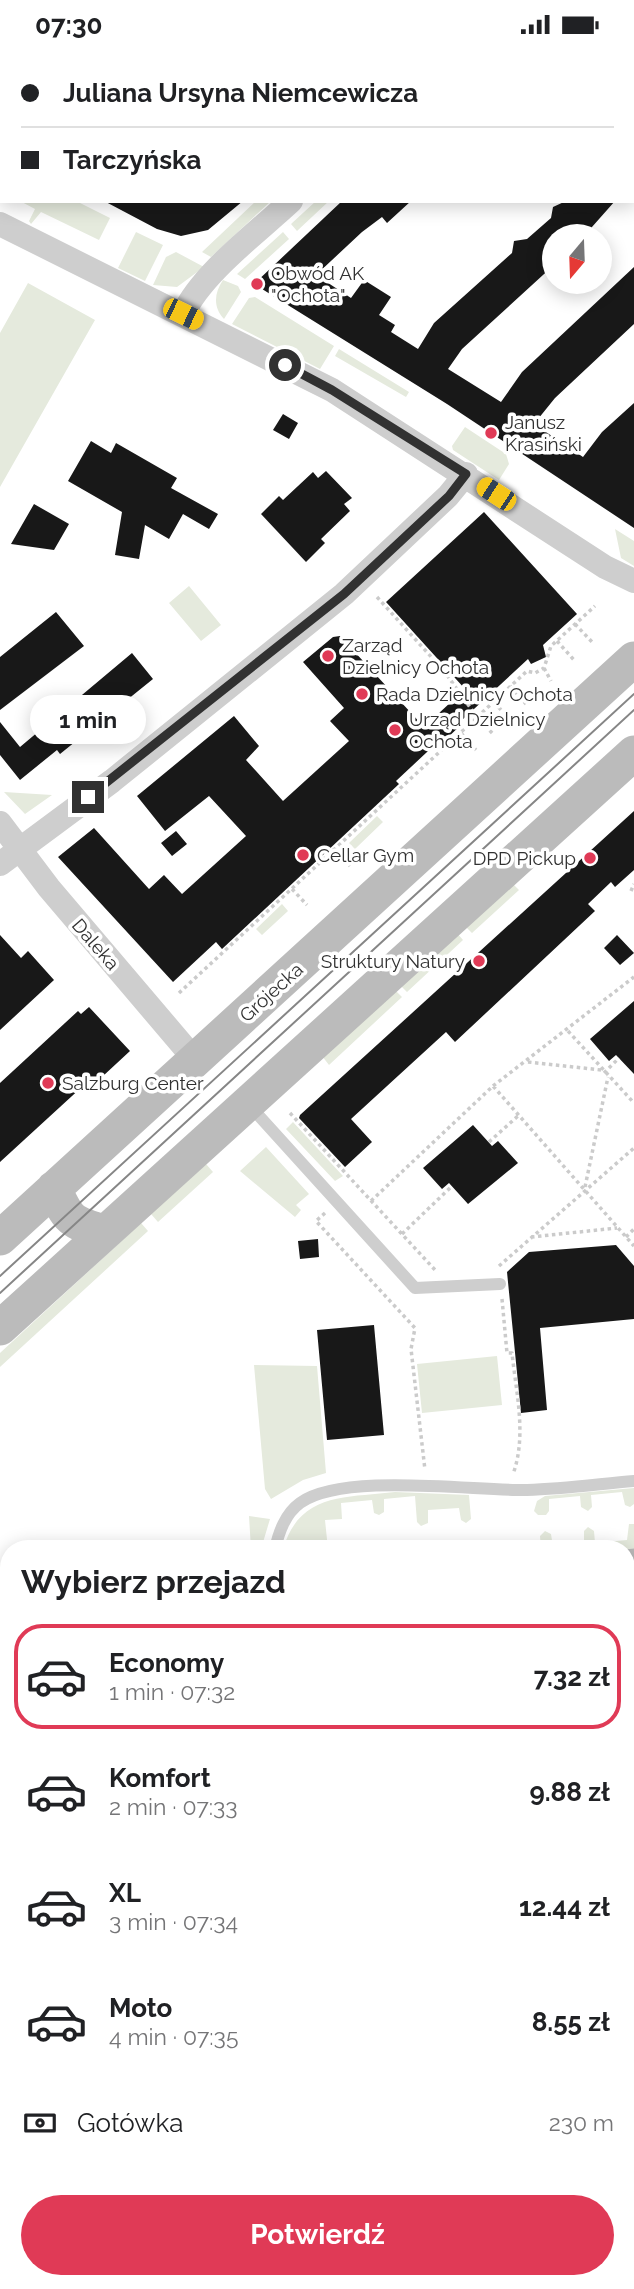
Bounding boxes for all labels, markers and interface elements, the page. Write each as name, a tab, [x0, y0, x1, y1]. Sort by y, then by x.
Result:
text: 07:30	[35, 10, 102, 40]
text: Juliana Ursyna Niemcewicza	[63, 78, 418, 108]
text: Tarczyńska	[63, 145, 201, 175]
north arrow	[542, 224, 612, 294]
map controls	[542, 224, 612, 294]
place label: Obwód AK "Ochota"	[271, 262, 365, 306]
marker: Obwód AK "Ochota"	[249, 276, 265, 292]
car	[160, 295, 207, 333]
route start	[269, 349, 301, 381]
place label: Janusz Krasiński	[505, 411, 582, 455]
marker: Janusz Krasiński	[483, 425, 499, 441]
car	[473, 474, 520, 514]
place label: Zarząd Dzielnicy Ochota	[342, 634, 489, 678]
marker: Zarząd Dzielnicy Ochota	[320, 648, 336, 664]
place label: Rada Dzielnicy Ochota	[376, 683, 573, 705]
marker: Rada Dzielnicy Ochota	[354, 686, 370, 702]
callout: 1 min	[30, 695, 146, 745]
text: 1 min	[59, 706, 117, 733]
place label: Urząd Dzielnicy Ochota	[409, 708, 545, 752]
marker: Urząd Dzielnicy Ochota	[387, 722, 403, 738]
route end	[72, 781, 104, 813]
place label: Cellar Gym	[317, 844, 414, 866]
marker: Cellar Gym	[295, 847, 311, 863]
place label: DPD Pickup	[473, 847, 576, 869]
marker: DPD Pickup	[582, 850, 598, 866]
street label: Daleka	[68, 914, 124, 974]
place label: Struktury Natury	[321, 950, 465, 972]
marker: Struktury Natury	[471, 953, 487, 969]
street label: Grójecka	[235, 958, 307, 1026]
place label: Salzburg Center	[62, 1072, 204, 1094]
marker: Salzburg Center	[40, 1075, 56, 1091]
text: Wybierz przejazd	[21, 1563, 286, 1600]
icon: car	[25, 1645, 88, 1708]
text: Economy	[109, 1648, 224, 1678]
text: 7.32 zł	[534, 1662, 610, 1692]
text: 1 min · 07:32	[109, 1678, 235, 1705]
icon: car	[25, 1760, 88, 1823]
text: Komfort	[109, 1763, 211, 1793]
text: 9.88 zł	[529, 1777, 610, 1807]
text: 2 min · 07:33	[109, 1793, 238, 1820]
icon: car	[25, 1875, 88, 1938]
text: XL	[109, 1878, 141, 1908]
text: 12.44 zł	[519, 1892, 610, 1922]
text: 3 min · 07:34	[109, 1908, 238, 1935]
icon: car	[25, 1990, 88, 2053]
text: Moto	[109, 1993, 172, 2023]
text: 8.55 zł	[532, 2007, 610, 2037]
text: 4 min · 07:35	[109, 2023, 238, 2050]
icon: cash	[21, 2104, 59, 2142]
text: Gotówka	[77, 2108, 183, 2138]
text: 230 m	[549, 2109, 614, 2136]
button: Potwierdź	[21, 2195, 614, 2275]

